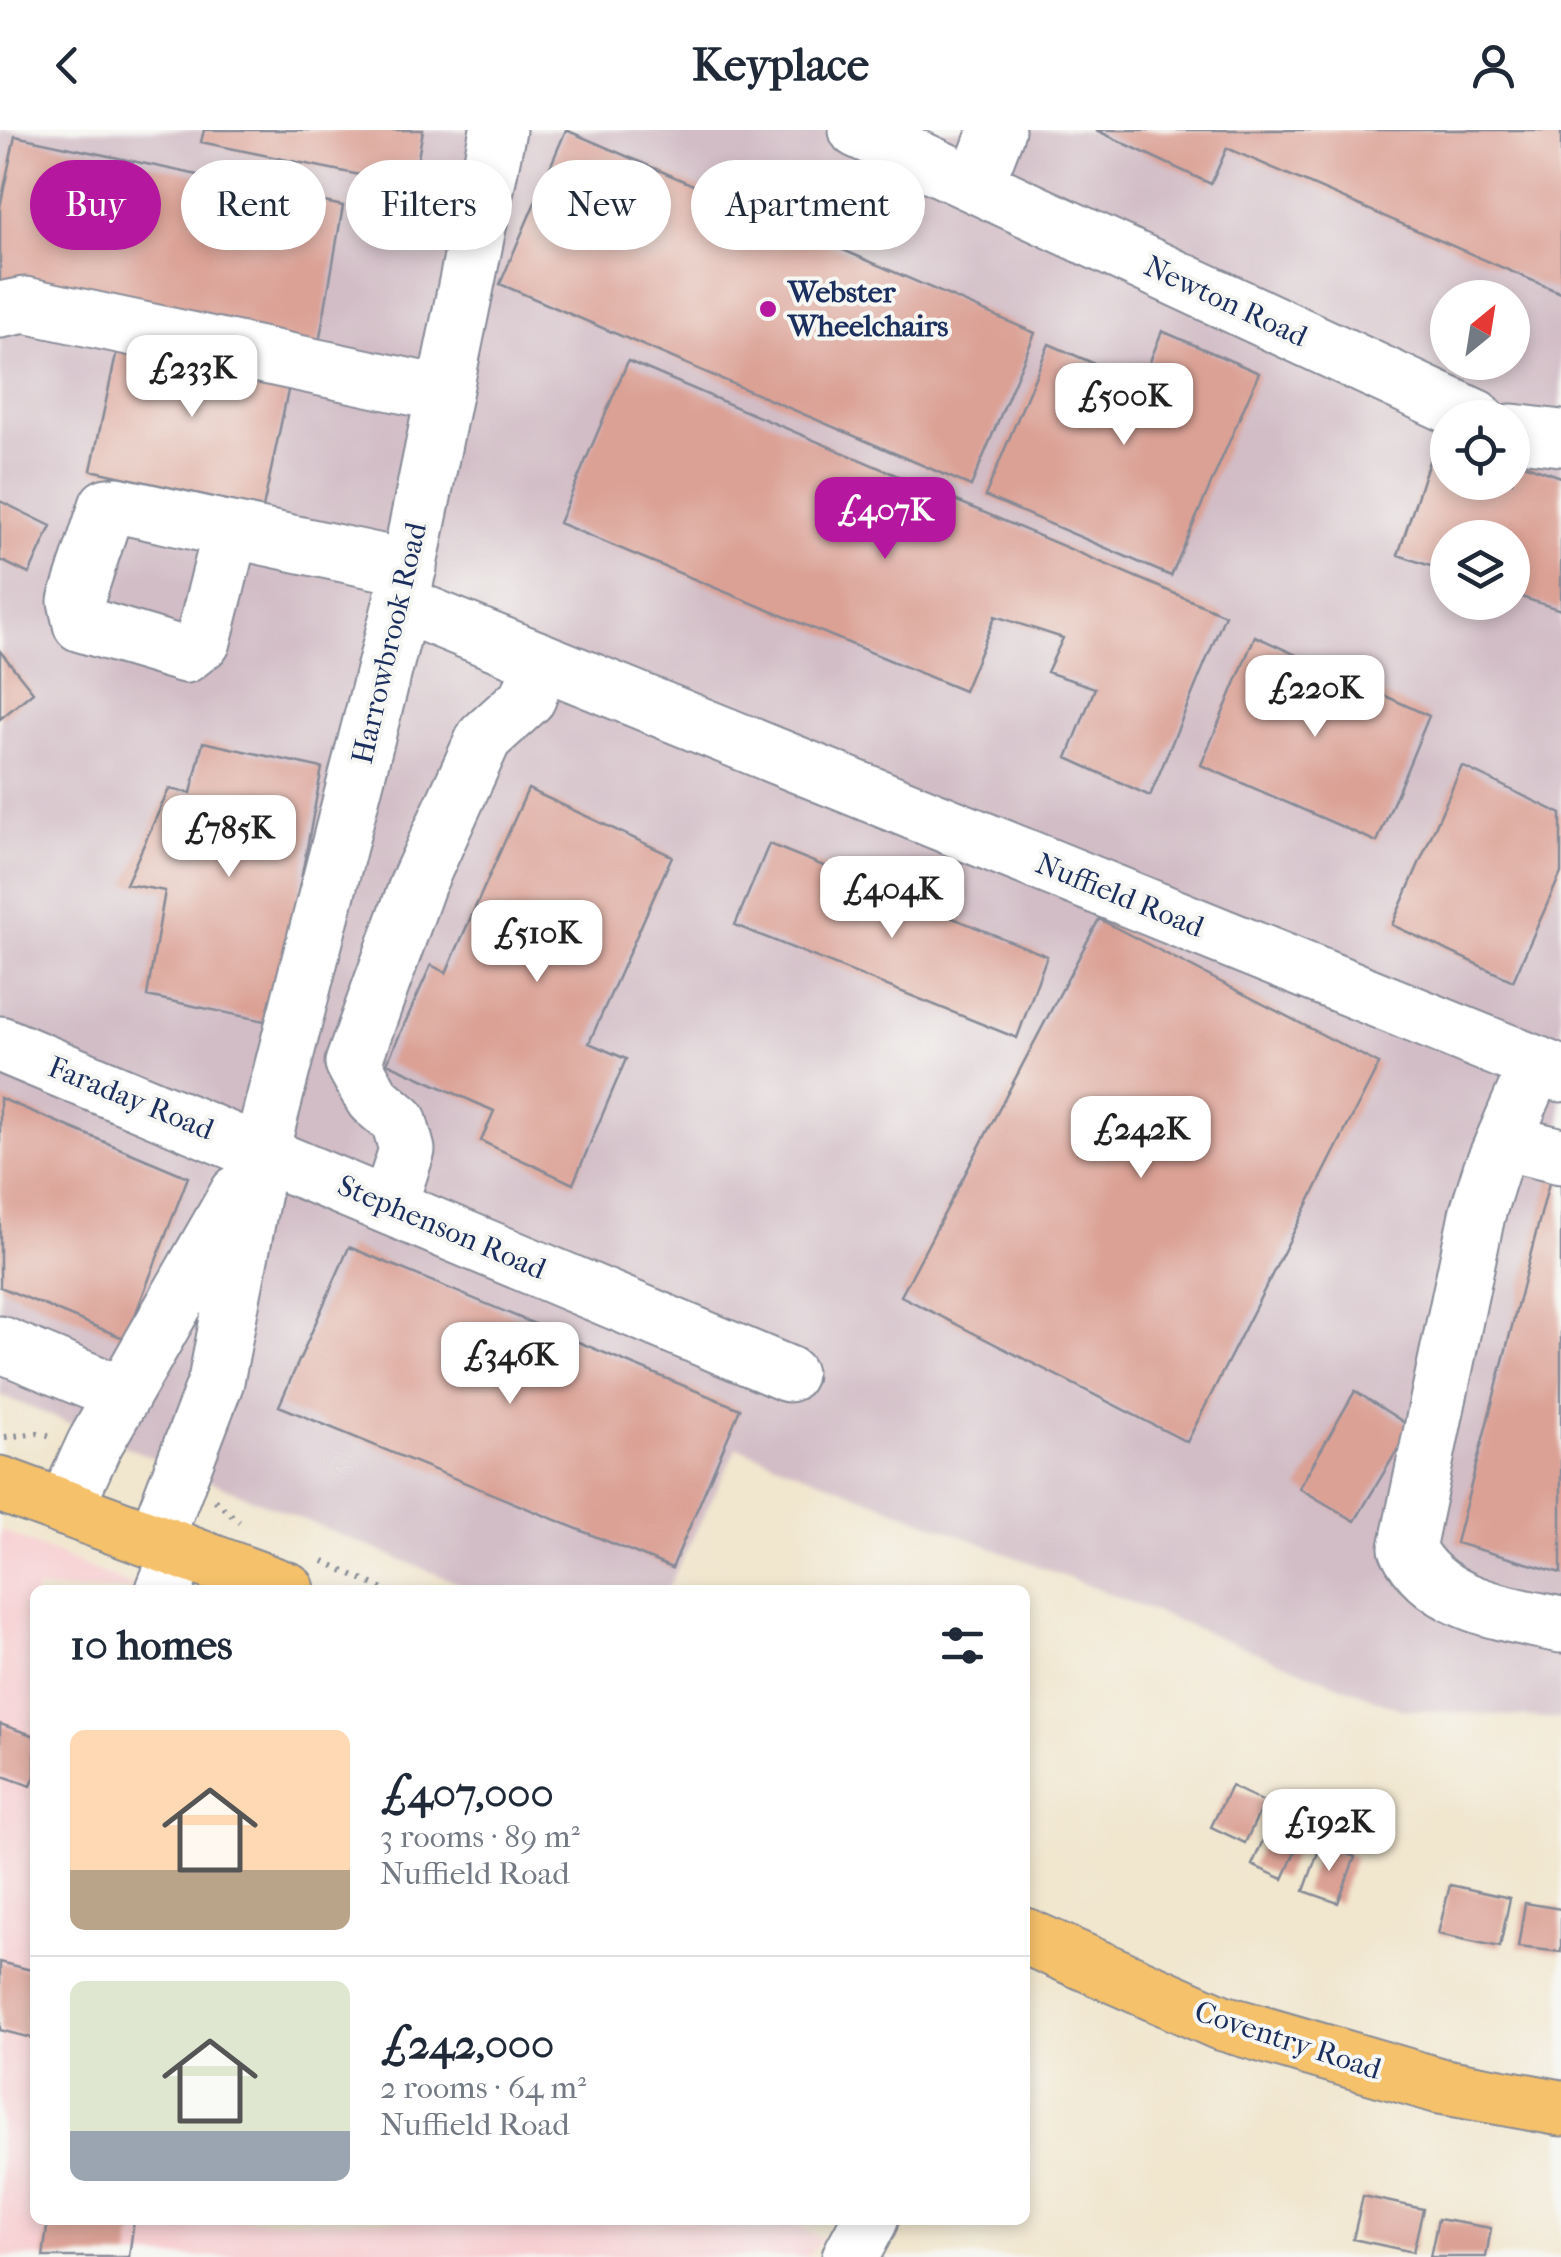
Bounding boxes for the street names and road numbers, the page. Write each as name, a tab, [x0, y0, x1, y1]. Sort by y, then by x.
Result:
street label: Newton Road	[1139, 249, 1313, 355]
street label: Harrowbrook Road	[345, 518, 434, 767]
street label: Nuffield Road	[1031, 846, 1209, 945]
street label: Faraday Road	[43, 1049, 219, 1148]
street label: Stephenson Road	[332, 1168, 552, 1287]
street label: Coventry Road	[1190, 1994, 1386, 2087]

